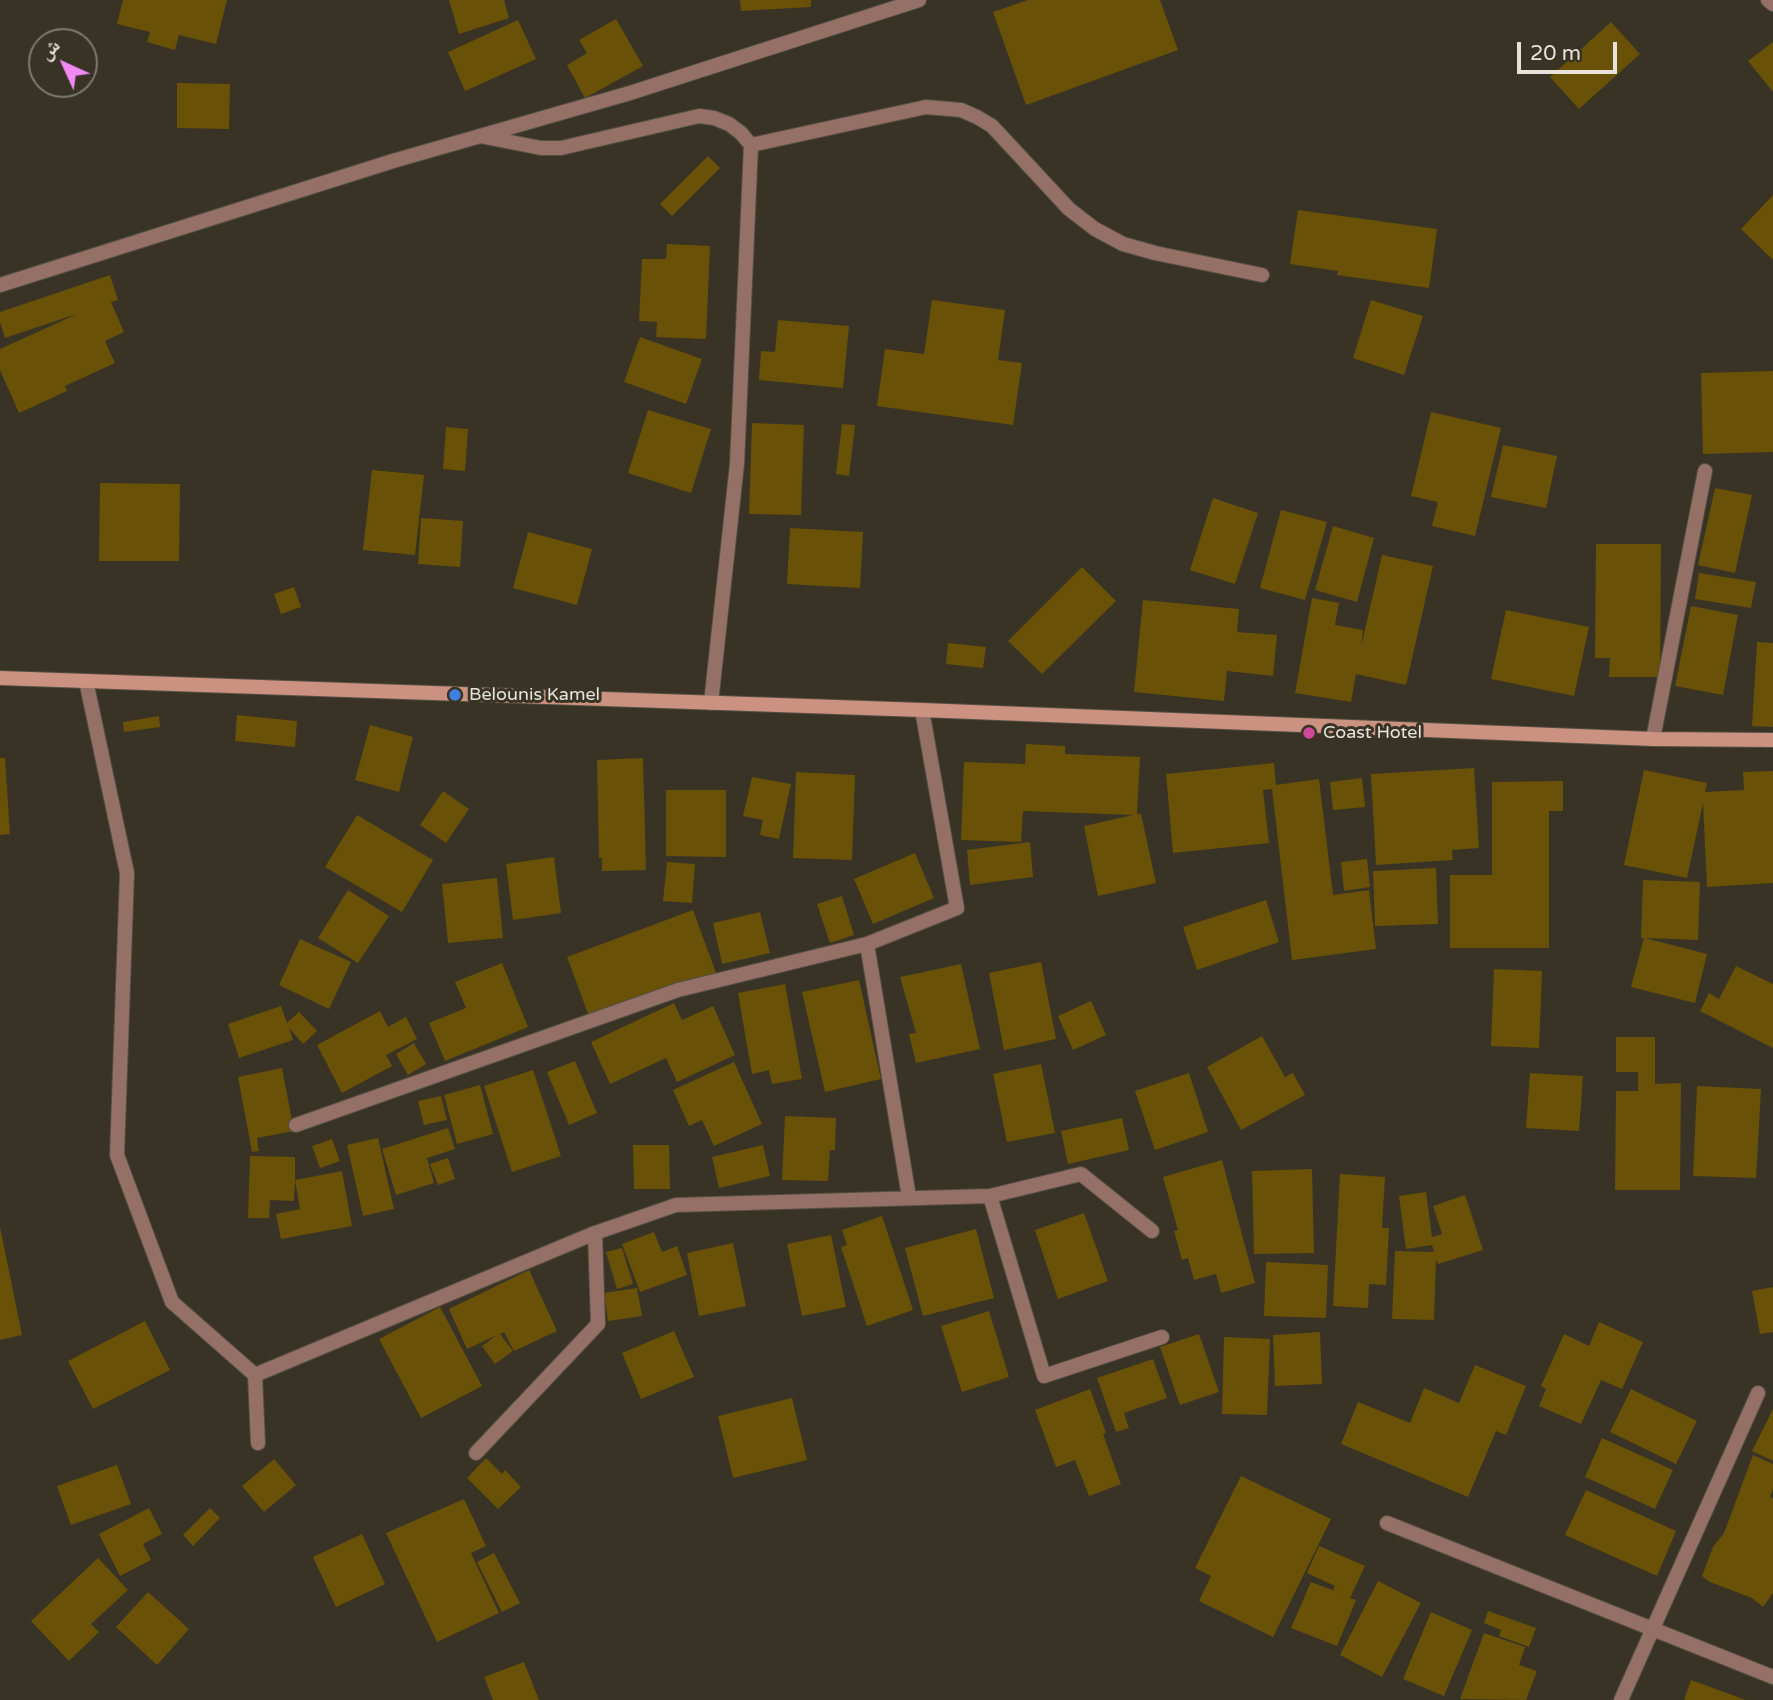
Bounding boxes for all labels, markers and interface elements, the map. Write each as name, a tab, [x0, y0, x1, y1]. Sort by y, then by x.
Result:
north arrow	[28, 28, 98, 98]
scale bar	[1521, 28, 1621, 72]
text: ش	[35, 35, 64, 64]
text: 20 m	[1530, 41, 1581, 66]
place label: Belounis Kamel	[469, 684, 600, 706]
marker: Belounis Kamel	[447, 687, 463, 703]
place label: Coast Hotel	[1323, 722, 1422, 744]
marker: Coast Hotel	[1301, 725, 1317, 741]

